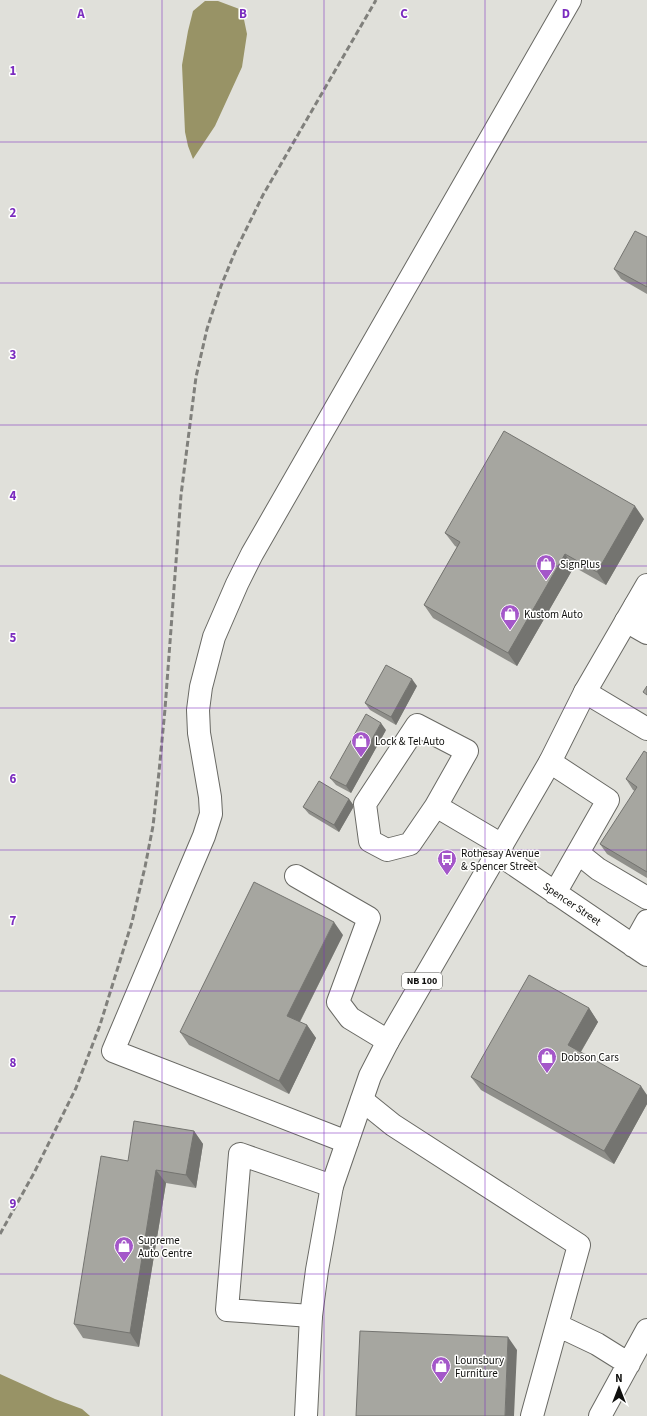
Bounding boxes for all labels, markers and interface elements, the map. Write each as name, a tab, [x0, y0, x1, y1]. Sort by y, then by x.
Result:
text: A	[76, 5, 85, 23]
text: B	[239, 5, 247, 23]
text: C	[400, 5, 408, 23]
text: D	[562, 5, 570, 23]
text: 1	[10, 62, 17, 80]
text: 2	[10, 204, 17, 222]
text: 3	[10, 346, 17, 364]
text: 4	[10, 487, 17, 505]
shop icon: SignPlus	[535, 553, 557, 581]
place label: SignPlus	[560, 557, 600, 572]
shop icon: Kustom Auto	[499, 603, 521, 631]
place label: Kustom Auto	[524, 607, 583, 622]
text: 5	[10, 629, 17, 647]
shop icon: Lock & Tel Auto	[350, 730, 372, 758]
place label: Lock & Tel Auto	[375, 734, 445, 749]
text: 6	[10, 770, 17, 788]
place label: Rothesay Avenue & Spencer Street	[461, 846, 540, 874]
bus stop icon: Rothesay Avenue & Spencer Street	[436, 848, 458, 876]
street label: Spencer Street	[540, 879, 604, 929]
text: 7	[10, 912, 17, 930]
road number: NB 100	[402, 973, 442, 989]
shop icon: Dobson Cars	[536, 1046, 558, 1074]
place label: Dobson Cars	[561, 1050, 619, 1065]
text: 8	[10, 1054, 17, 1072]
text: 9	[10, 1195, 17, 1213]
place label: Supreme Auto Centre	[138, 1233, 193, 1261]
shop icon: Supreme Auto Centre	[113, 1235, 135, 1263]
place label: Lounsbury Furniture	[455, 1353, 504, 1381]
shop icon: Lounsbury Furniture	[430, 1355, 452, 1383]
north arrow	[599, 1368, 639, 1408]
text: N	[615, 1371, 623, 1386]

